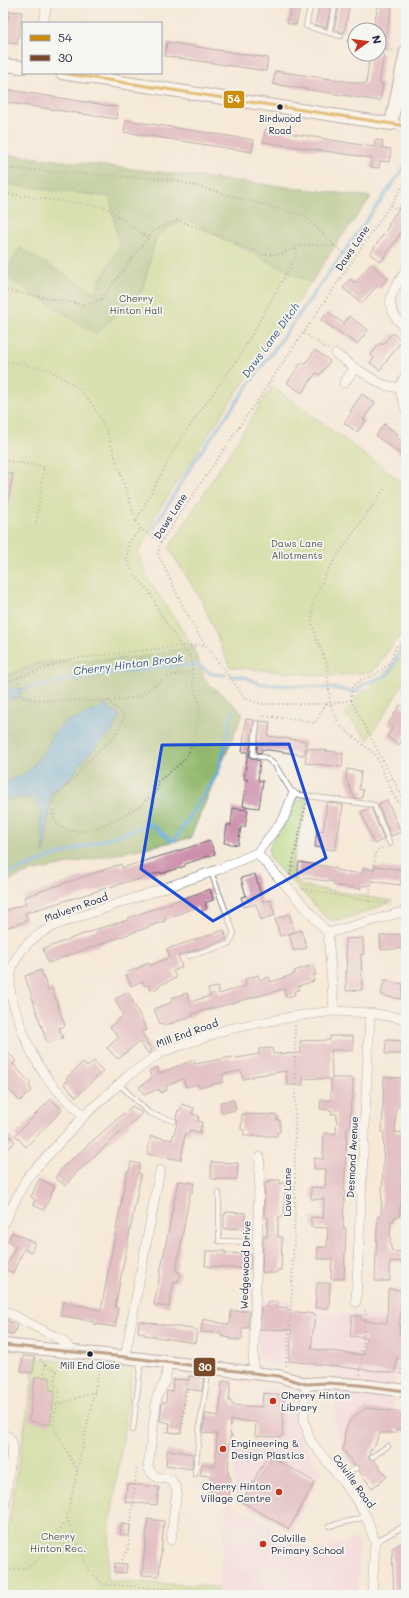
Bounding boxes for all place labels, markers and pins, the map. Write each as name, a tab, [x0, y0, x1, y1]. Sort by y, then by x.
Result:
marker: Birdwood Road	[275, 102, 285, 112]
place label: Birdwood Road	[259, 113, 301, 136]
marker: Mill End Close	[85, 1349, 95, 1359]
place label: Mill End Close	[60, 1360, 120, 1371]
place label: Cherry Hinton Library	[281, 1388, 350, 1414]
marker: Cherry Hinton Library	[268, 1396, 278, 1406]
place label: Engineering & Design Plastics	[231, 1436, 305, 1462]
marker: Engineering & Design Plastics	[218, 1444, 228, 1454]
place label: Cherry Hinton Village Centre	[201, 1479, 271, 1505]
marker: Cherry Hinton Village Centre	[274, 1487, 284, 1497]
place label: Colville Primary School	[271, 1531, 344, 1557]
marker: Colville Primary School	[258, 1539, 268, 1549]

